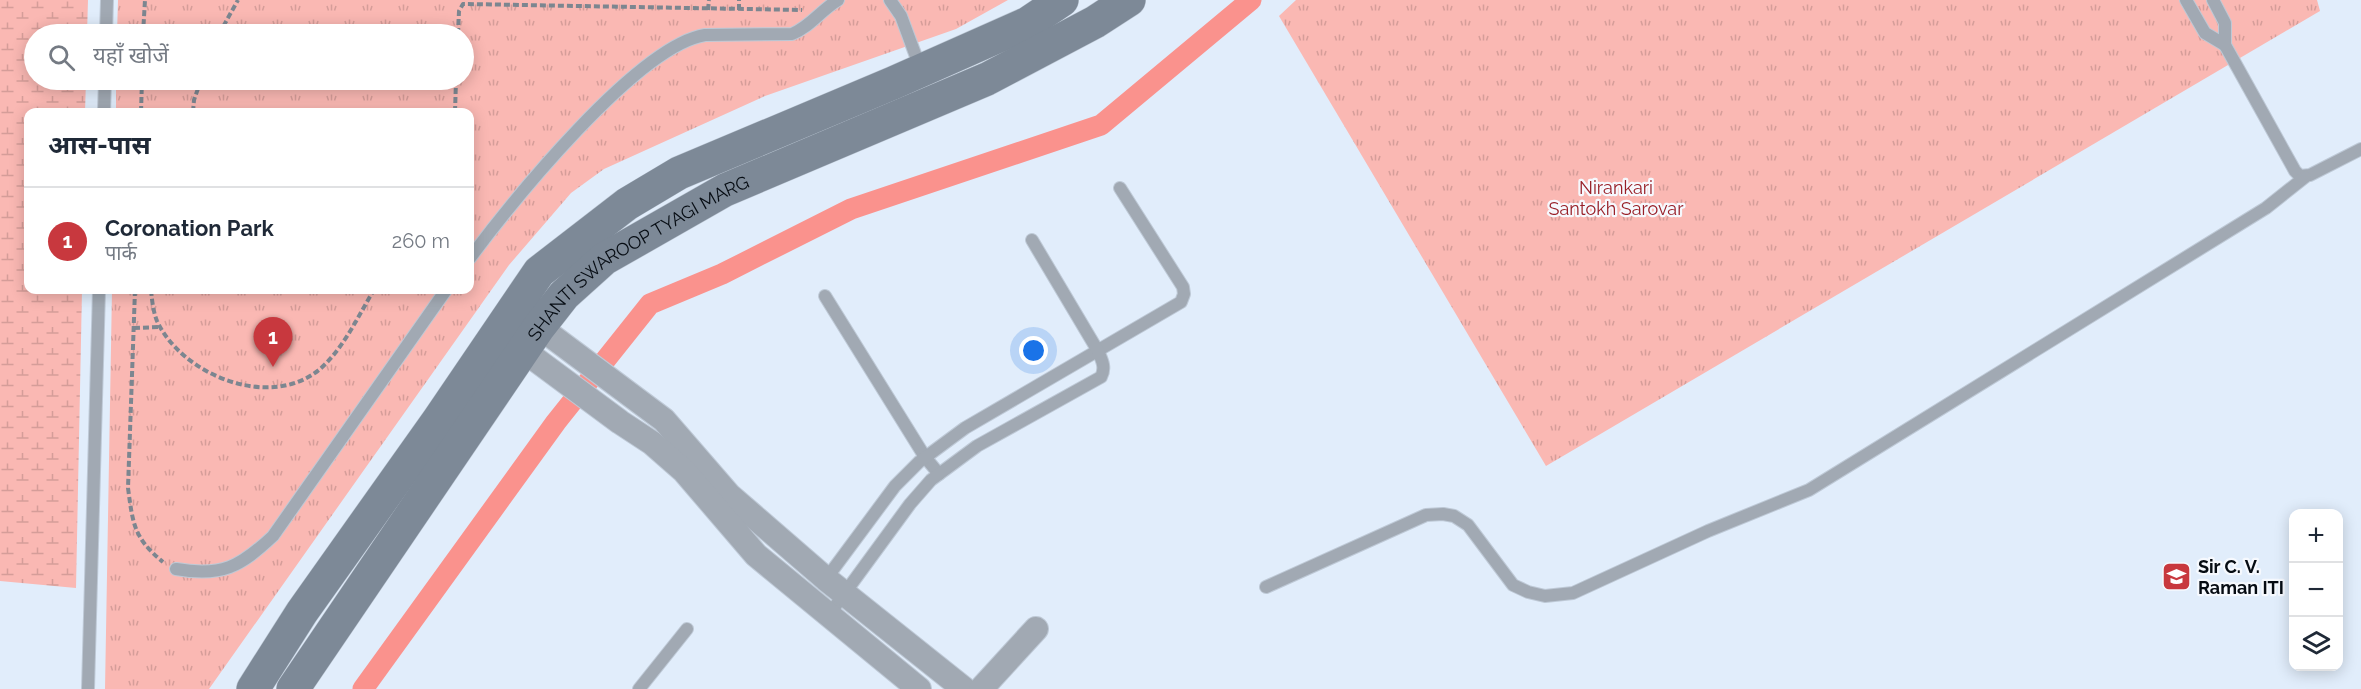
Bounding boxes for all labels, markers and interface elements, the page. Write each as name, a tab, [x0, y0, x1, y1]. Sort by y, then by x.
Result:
search box	[24, 24, 474, 90]
icon: search	[45, 41, 78, 74]
text: यहाँ खोजें	[93, 42, 169, 68]
text: आस-पास	[48, 130, 151, 160]
street label: SHANTI SWAROOP TYAGI MARG	[523, 171, 752, 344]
park label: Nirankari Santokh Sarovar	[1549, 177, 1684, 219]
text: Coronation Park	[105, 215, 274, 241]
text: 1	[63, 229, 72, 253]
text: 260 m	[392, 229, 450, 253]
text: पार्क	[105, 241, 137, 265]
pin: 1	[254, 318, 292, 367]
your location	[1019, 336, 1048, 365]
map controls	[2289, 509, 2343, 671]
button: +	[2289, 509, 2343, 563]
place label: Sir C. V. Raman ITI	[2198, 556, 2284, 598]
school or university icon: Sir C. V. Raman ITI	[2161, 560, 2193, 592]
button: −	[2289, 563, 2343, 617]
button: layers	[2289, 617, 2343, 671]

